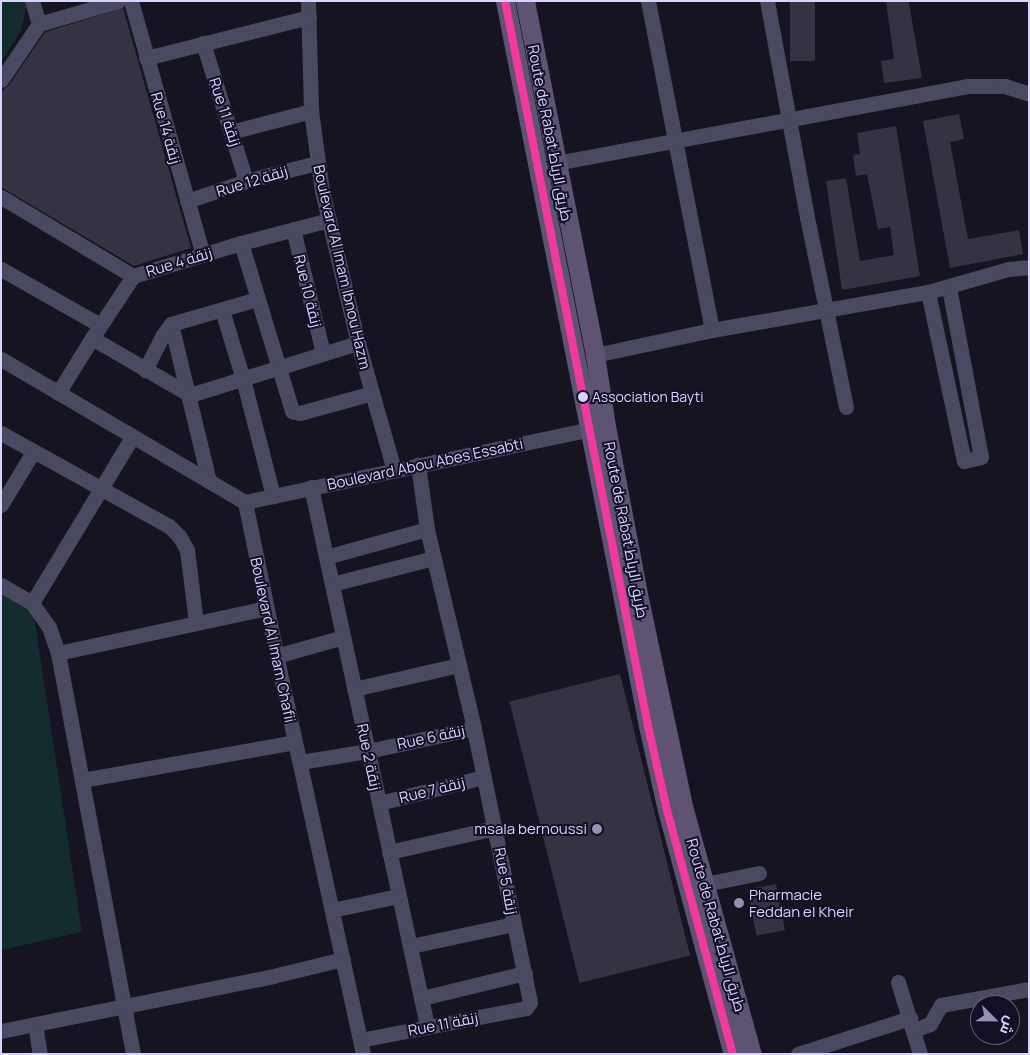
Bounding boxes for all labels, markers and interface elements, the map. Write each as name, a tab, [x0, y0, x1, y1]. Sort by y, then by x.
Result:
street label: Route de Rabat طريق الرباط	[524, 43, 576, 223]
street label: Rue 11 زنقة	[205, 75, 245, 149]
street label: Rue 14 زنقة	[147, 90, 185, 166]
street label: Rue 12 زنقة	[214, 162, 290, 200]
street label: Boulevard Al Imam Ibnou Hazm	[310, 163, 374, 371]
street label: Rue 4 زنقة	[144, 243, 214, 281]
street label: Rue 10 زنقة	[290, 253, 326, 329]
place label: Association Bayti	[592, 389, 703, 405]
marker: Association Bayti	[578, 392, 588, 402]
street label: Boulevard Abou Abes Essabti	[325, 434, 525, 494]
street label: Route de Rabat طريق الرباط	[600, 440, 652, 620]
street label: Boulevard Al Imam Chafii	[247, 556, 299, 724]
street label: Rue 6 زنقة	[396, 721, 466, 753]
street label: Rue 2 زنقة	[353, 722, 385, 792]
street label: Rue 7 زنقة	[397, 773, 467, 807]
place label: msala bernoussi	[474, 820, 587, 838]
marker: msala bernoussi	[591, 823, 603, 835]
street label: Route de Rabat طريق الرباط	[683, 836, 749, 1014]
street label: Rue 5 زنقة	[491, 846, 521, 916]
place label: Pharmacie Feddan el Kheir	[749, 885, 854, 920]
marker: Pharmacie Feddan el Kheir	[733, 897, 745, 909]
north arrow	[970, 995, 1020, 1045]
street label: Rue 11 زنقة	[406, 1008, 480, 1040]
text: ش	[996, 1014, 1021, 1038]

